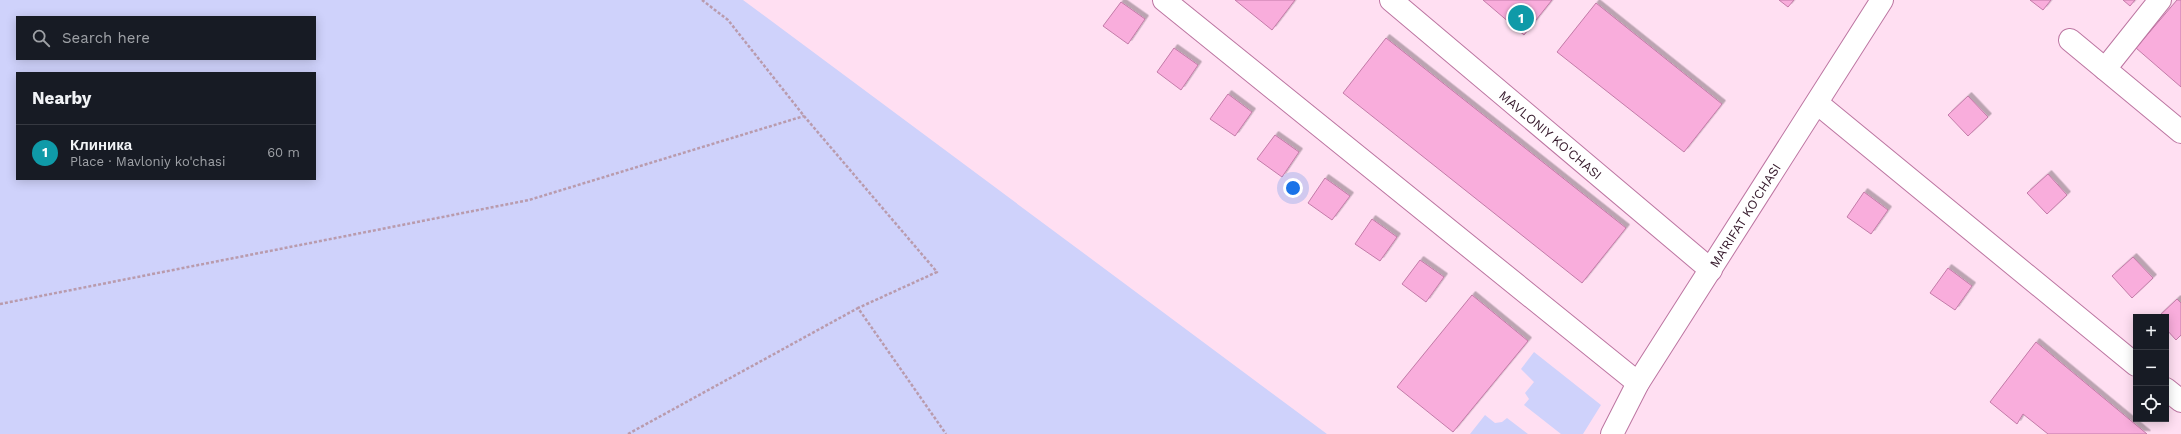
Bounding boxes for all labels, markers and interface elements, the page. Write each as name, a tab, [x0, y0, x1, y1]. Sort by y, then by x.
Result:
pin: 1	[1508, 3, 1534, 33]
search box	[16, 16, 316, 60]
icon: search	[30, 27, 52, 49]
text: Search here	[62, 29, 150, 47]
text: Nearby	[32, 88, 91, 108]
street label: MAVLONIY KO'CHASI	[1496, 88, 1605, 183]
text: Клиника	[70, 136, 132, 154]
text: 1	[42, 145, 48, 160]
text: 60 m	[267, 145, 300, 160]
text: Place · Mavloniy ko'chasi	[70, 154, 225, 169]
street label: MA'RIFAT KO'CHASI	[1707, 161, 1784, 270]
your location	[1283, 178, 1303, 198]
map controls	[2133, 314, 2169, 422]
button: +	[2133, 314, 2169, 350]
button: −	[2133, 350, 2169, 386]
button: locate	[2133, 386, 2169, 422]

